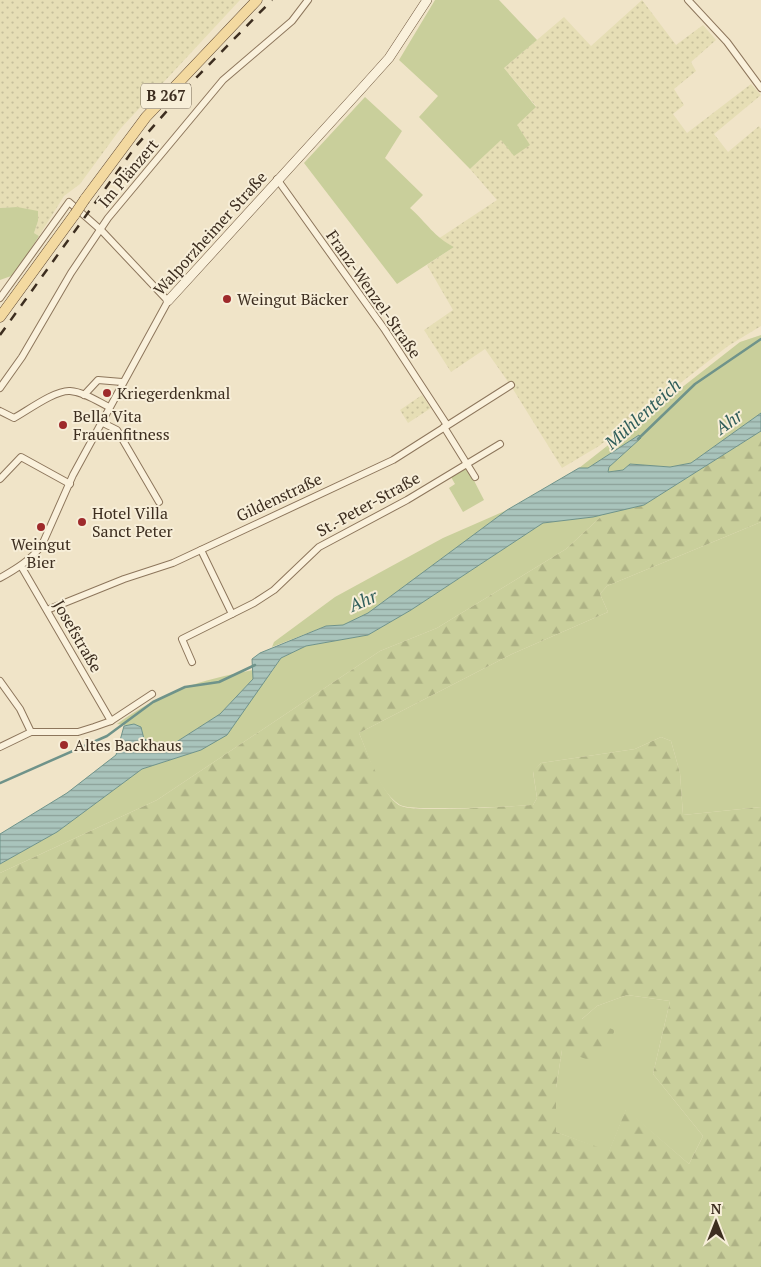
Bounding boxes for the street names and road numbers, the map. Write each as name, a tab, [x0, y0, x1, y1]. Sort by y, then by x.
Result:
road number: B 267	[141, 84, 191, 108]
street label: Im Plänzert	[93, 134, 163, 212]
street label: Walporzheimer Straße	[148, 166, 272, 300]
street label: Franz-Wenzel-Straße	[321, 226, 427, 362]
street label: St.-Peter-Straße	[312, 466, 424, 542]
street label: Gildenstraße	[232, 468, 326, 526]
street label: Josefstraße	[48, 596, 108, 676]

